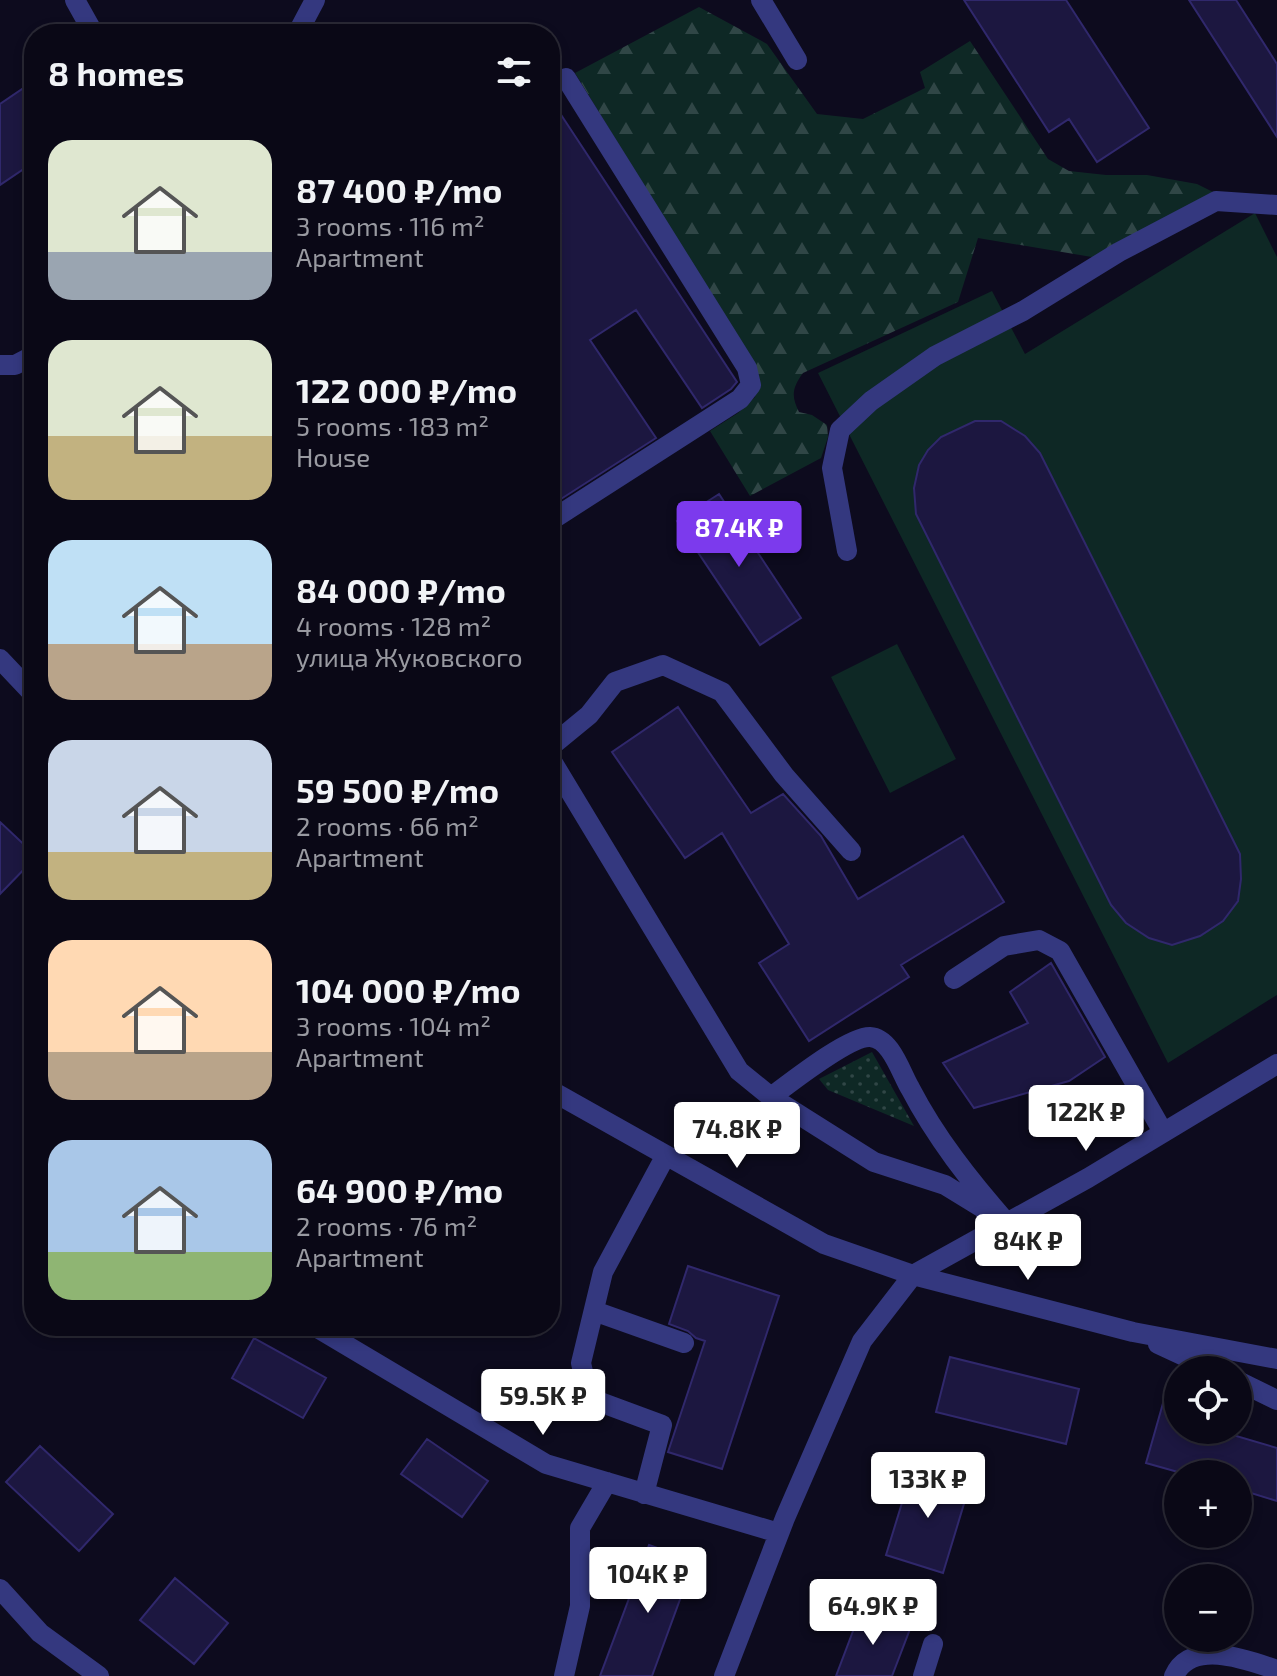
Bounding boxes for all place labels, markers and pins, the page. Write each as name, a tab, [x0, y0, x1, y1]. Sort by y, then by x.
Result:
pin: 87.4K ₽	[665, 501, 813, 569]
pin: 122K ₽	[1021, 1085, 1151, 1153]
pin: 74.8K ₽	[663, 1102, 811, 1170]
pin: 84K ₽	[972, 1214, 1084, 1282]
pin: 59.5K ₽	[469, 1369, 617, 1437]
pin: 133K ₽	[863, 1452, 993, 1520]
pin: 104K ₽	[583, 1547, 713, 1615]
pin: 64.9K ₽	[799, 1579, 947, 1647]

